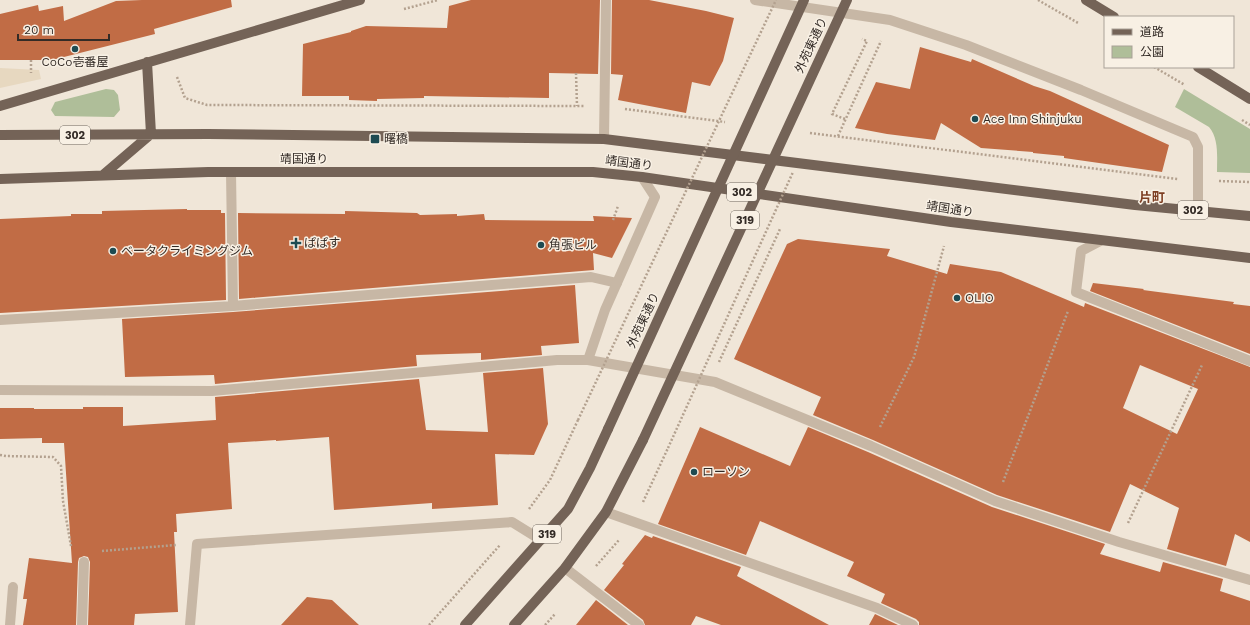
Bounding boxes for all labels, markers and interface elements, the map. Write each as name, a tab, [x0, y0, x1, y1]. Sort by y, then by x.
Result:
street label: 外苑東通り	[792, 15, 830, 75]
scale bar	[18, 16, 109, 42]
legend	[1104, 16, 1234, 68]
text: 20 m	[24, 23, 54, 37]
text: 道路	[1140, 25, 1164, 39]
marker: CoCo壱番屋	[70, 44, 80, 54]
text: 公園	[1140, 45, 1164, 59]
place label: CoCo壱番屋	[42, 55, 108, 69]
place label: Ace Inn Shinjuku	[983, 112, 1082, 126]
marker: Ace Inn Shinjuku	[970, 114, 980, 124]
road number: 302	[60, 126, 90, 144]
place label: 曙橋	[384, 132, 408, 146]
marker: 曙橋	[369, 133, 381, 145]
street label: 靖国通り	[280, 152, 328, 166]
street label: 靖国通り	[604, 153, 654, 173]
road number: 302	[727, 183, 757, 201]
district label: 片町	[1139, 190, 1165, 205]
street label: 靖国通り	[925, 199, 975, 219]
road number: 302	[1178, 201, 1208, 219]
road number: 319	[731, 211, 759, 229]
place label: ぱぱす	[304, 236, 340, 250]
marker: ぱぱす	[291, 238, 301, 248]
place label: 角張ビル	[549, 238, 597, 252]
marker: 角張ビル	[536, 240, 546, 250]
place label: ベータクライミングジム	[121, 244, 253, 258]
marker: ベータクライミングジム	[108, 246, 118, 256]
street label: 外苑東通り	[624, 290, 662, 350]
place label: OLIO	[965, 291, 994, 305]
marker: OLIO	[952, 293, 962, 303]
place label: ローソン	[702, 465, 750, 479]
marker: ローソン	[689, 467, 699, 477]
road number: 319	[533, 525, 561, 543]

